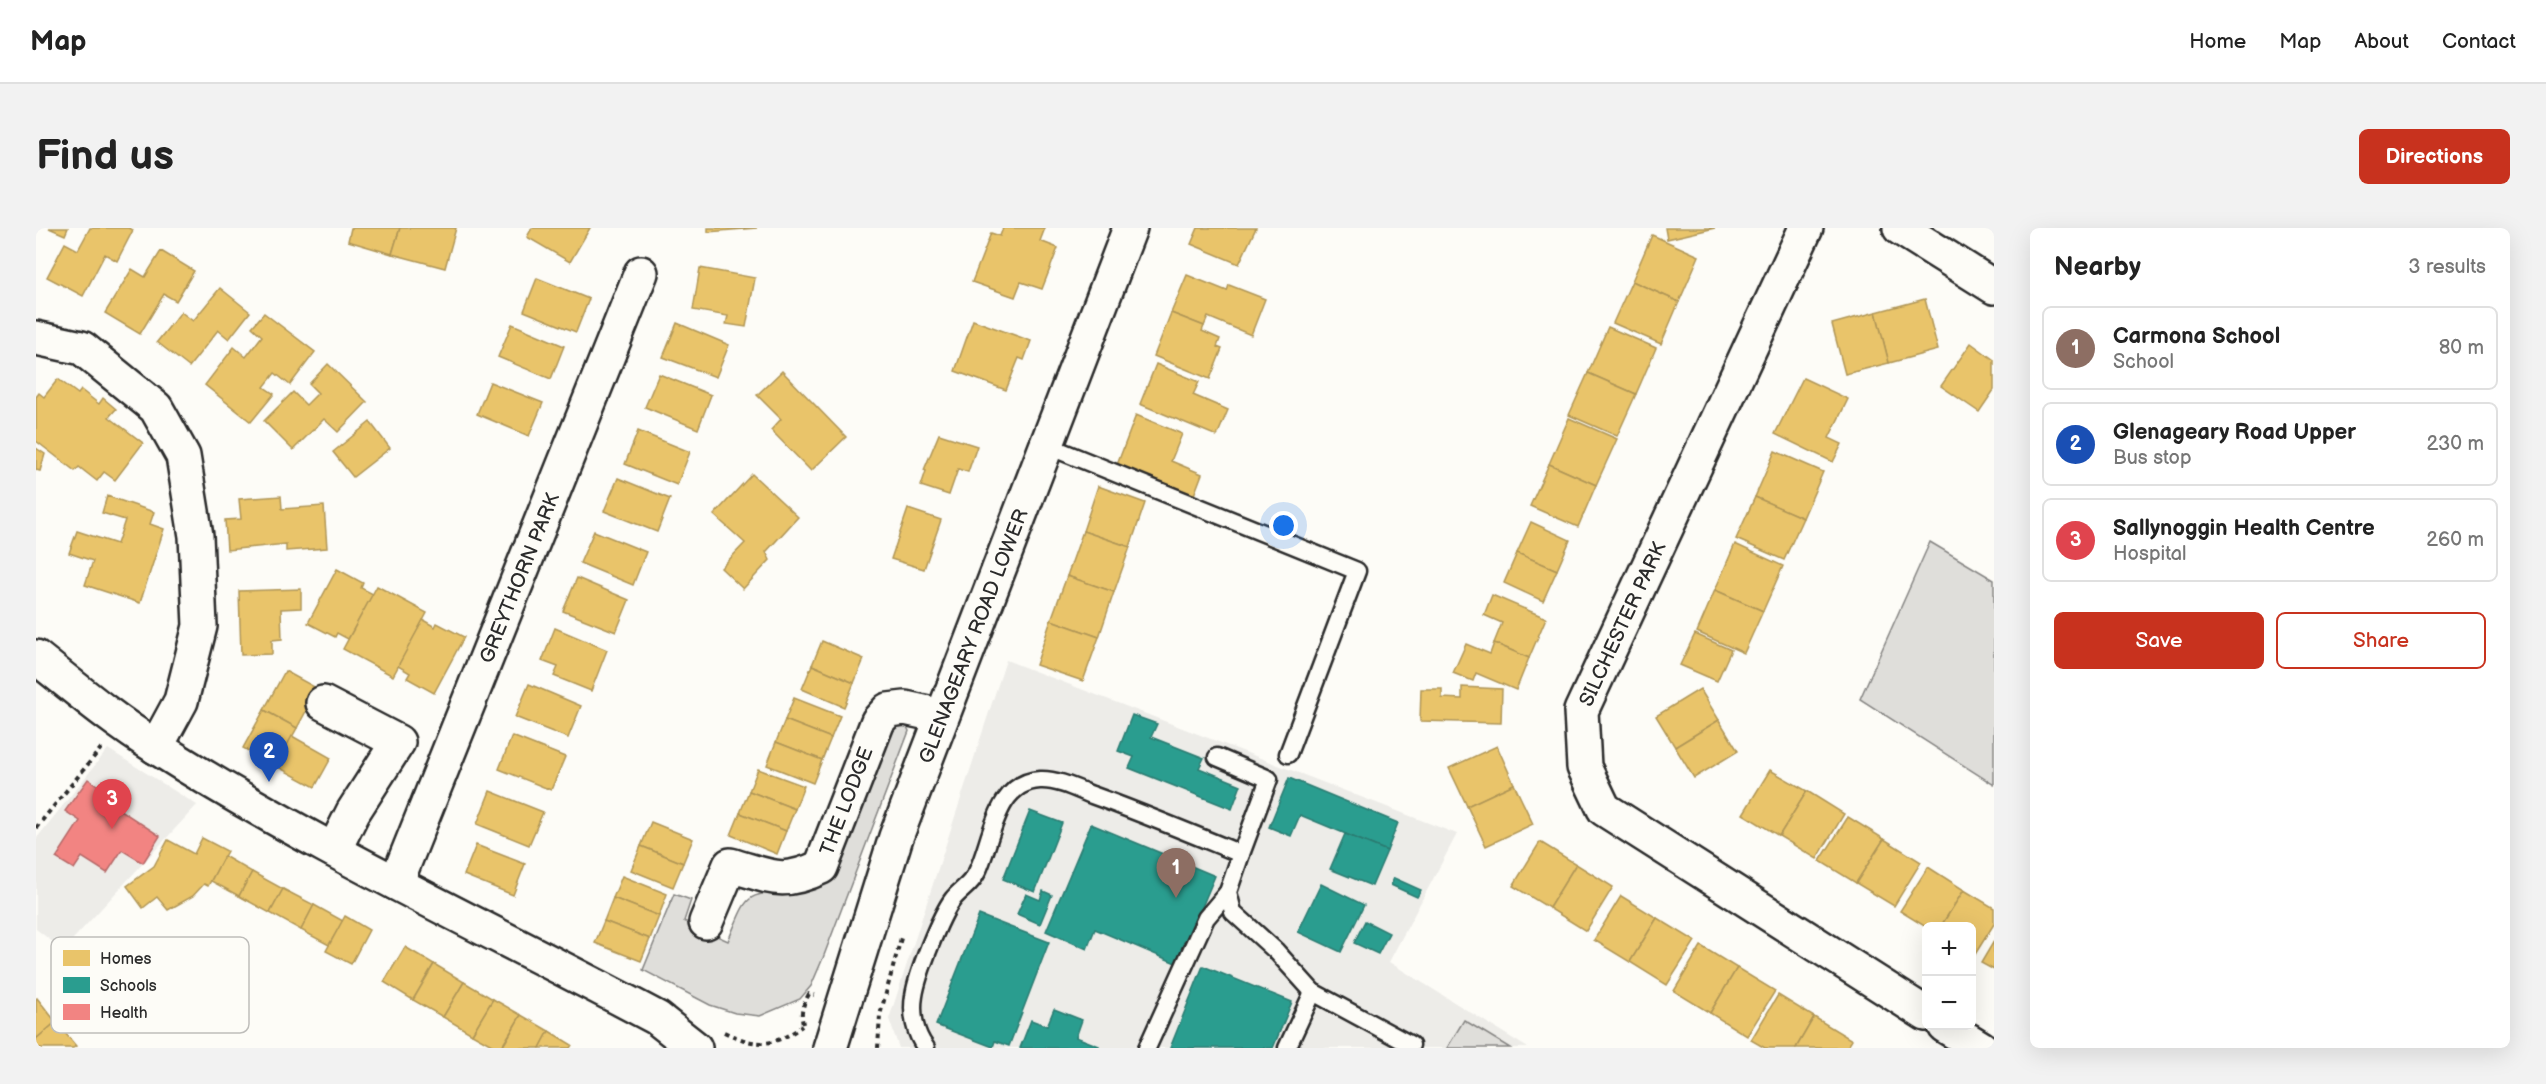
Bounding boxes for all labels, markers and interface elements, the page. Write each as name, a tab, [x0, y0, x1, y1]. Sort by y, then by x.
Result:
text: Map	[30, 25, 86, 58]
text: Home	[2189, 29, 2246, 54]
text: Map	[2279, 29, 2321, 54]
text: About	[2354, 29, 2409, 54]
text: Contact	[2442, 29, 2516, 54]
button: Directions	[2359, 129, 2510, 184]
text: Find us	[36, 131, 174, 182]
text: Nearby	[2054, 252, 2141, 283]
text: 3 results	[2408, 255, 2486, 279]
text: Carmona School	[2113, 323, 2280, 350]
text: 1	[2071, 336, 2080, 360]
text: 80 m	[2439, 336, 2484, 360]
text: School	[2113, 350, 2174, 374]
text: Glenageary Road Upper	[2113, 419, 2356, 446]
text: 2	[2070, 432, 2081, 456]
text: 230 m	[2427, 432, 2484, 456]
text: Bus stop	[2113, 446, 2192, 470]
street label: GREYTHORN PARK	[475, 490, 565, 667]
street label: GLENAGEARY ROAD LOWER	[914, 506, 1034, 767]
your location	[1269, 511, 1298, 540]
text: Sallynoggin Health Centre	[2113, 515, 2375, 542]
text: 3	[2070, 528, 2081, 552]
text: 260 m	[2426, 528, 2484, 552]
street label: SILCHESTER PARK	[1574, 538, 1672, 710]
text: Hospital	[2113, 542, 2186, 566]
button: Save	[2054, 612, 2264, 669]
button: Share	[2276, 612, 2486, 669]
pin: 2	[250, 732, 288, 782]
street label: THE LODGE	[815, 744, 879, 859]
pin: 3	[92, 780, 132, 829]
pin: 1	[1156, 848, 1196, 898]
map controls	[1922, 922, 1976, 1030]
button: +	[1922, 922, 1976, 976]
legend	[51, 937, 249, 1033]
text: Homes	[100, 950, 152, 969]
button: −	[1922, 976, 1976, 1030]
text: Schools	[100, 977, 157, 996]
text: Health	[100, 1004, 148, 1023]

